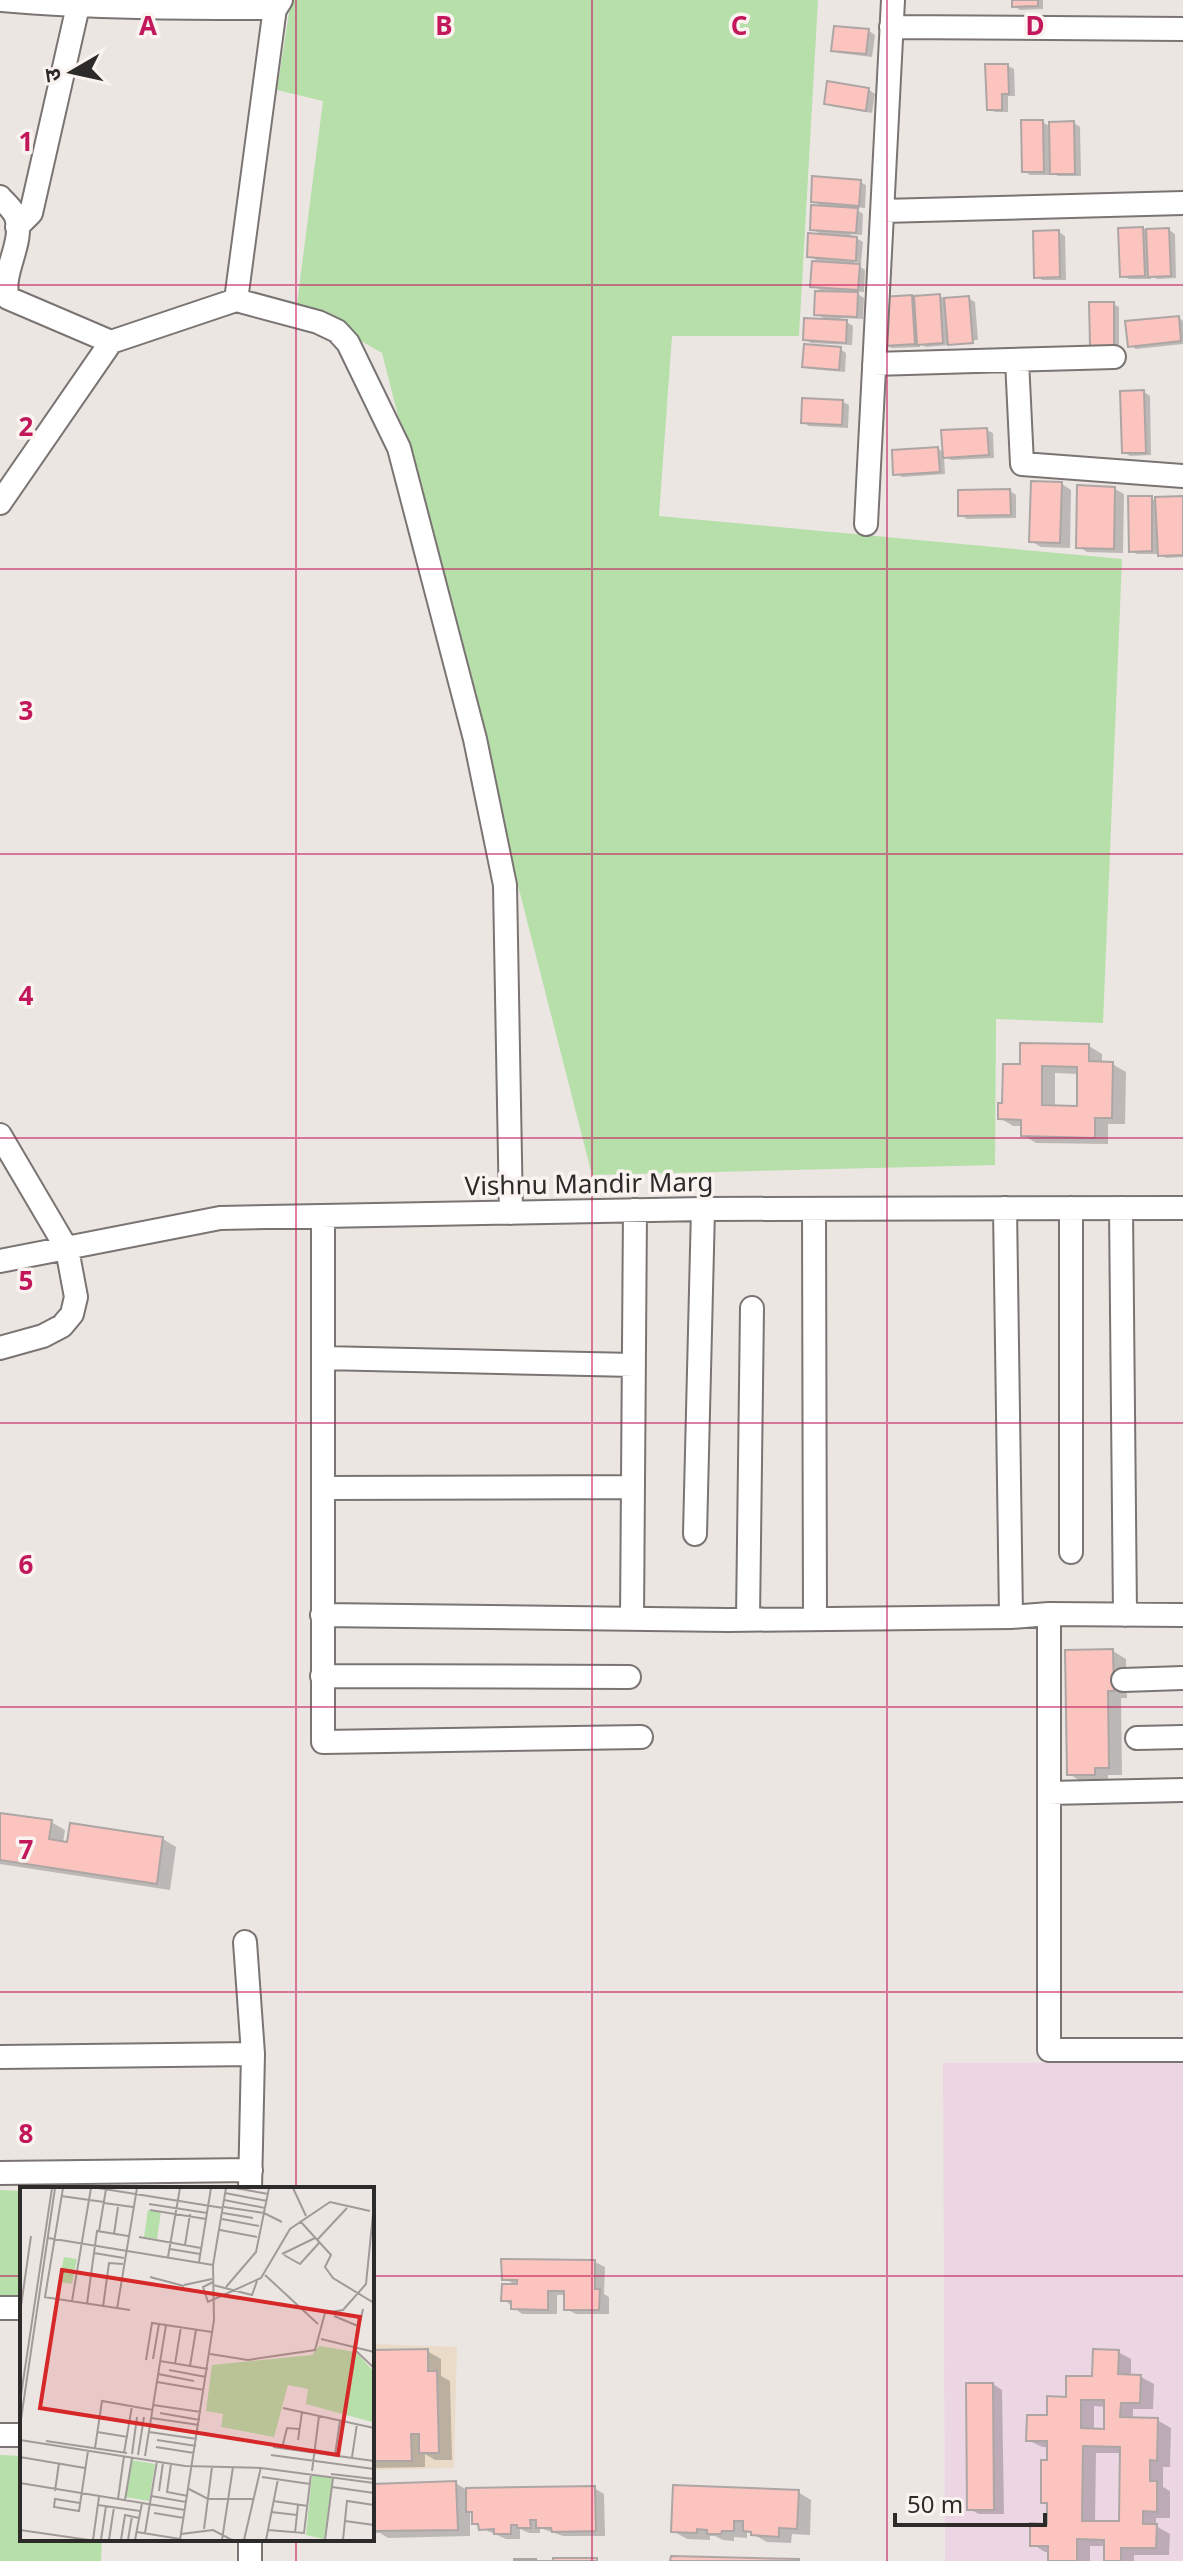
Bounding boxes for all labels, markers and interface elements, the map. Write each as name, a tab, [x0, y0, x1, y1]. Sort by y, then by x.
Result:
text: A	[139, 7, 157, 43]
text: B	[435, 7, 453, 43]
text: C	[731, 7, 747, 43]
text: D	[1025, 7, 1045, 43]
north arrow	[32, 32, 112, 112]
text: उ	[35, 65, 67, 84]
text: 1	[19, 123, 33, 159]
text: 2	[19, 408, 34, 444]
text: 3	[19, 692, 33, 728]
text: 4	[19, 977, 34, 1013]
street label: Vishnu Mandir Marg	[464, 1163, 714, 1203]
text: 5	[19, 1262, 33, 1298]
text: 6	[19, 1546, 34, 1582]
text: 7	[19, 1831, 34, 1867]
text: 8	[19, 2115, 33, 2151]
inset map	[20, 2187, 374, 2541]
scale bar	[895, 2477, 1045, 2527]
text: 50 m	[907, 2487, 963, 2520]

